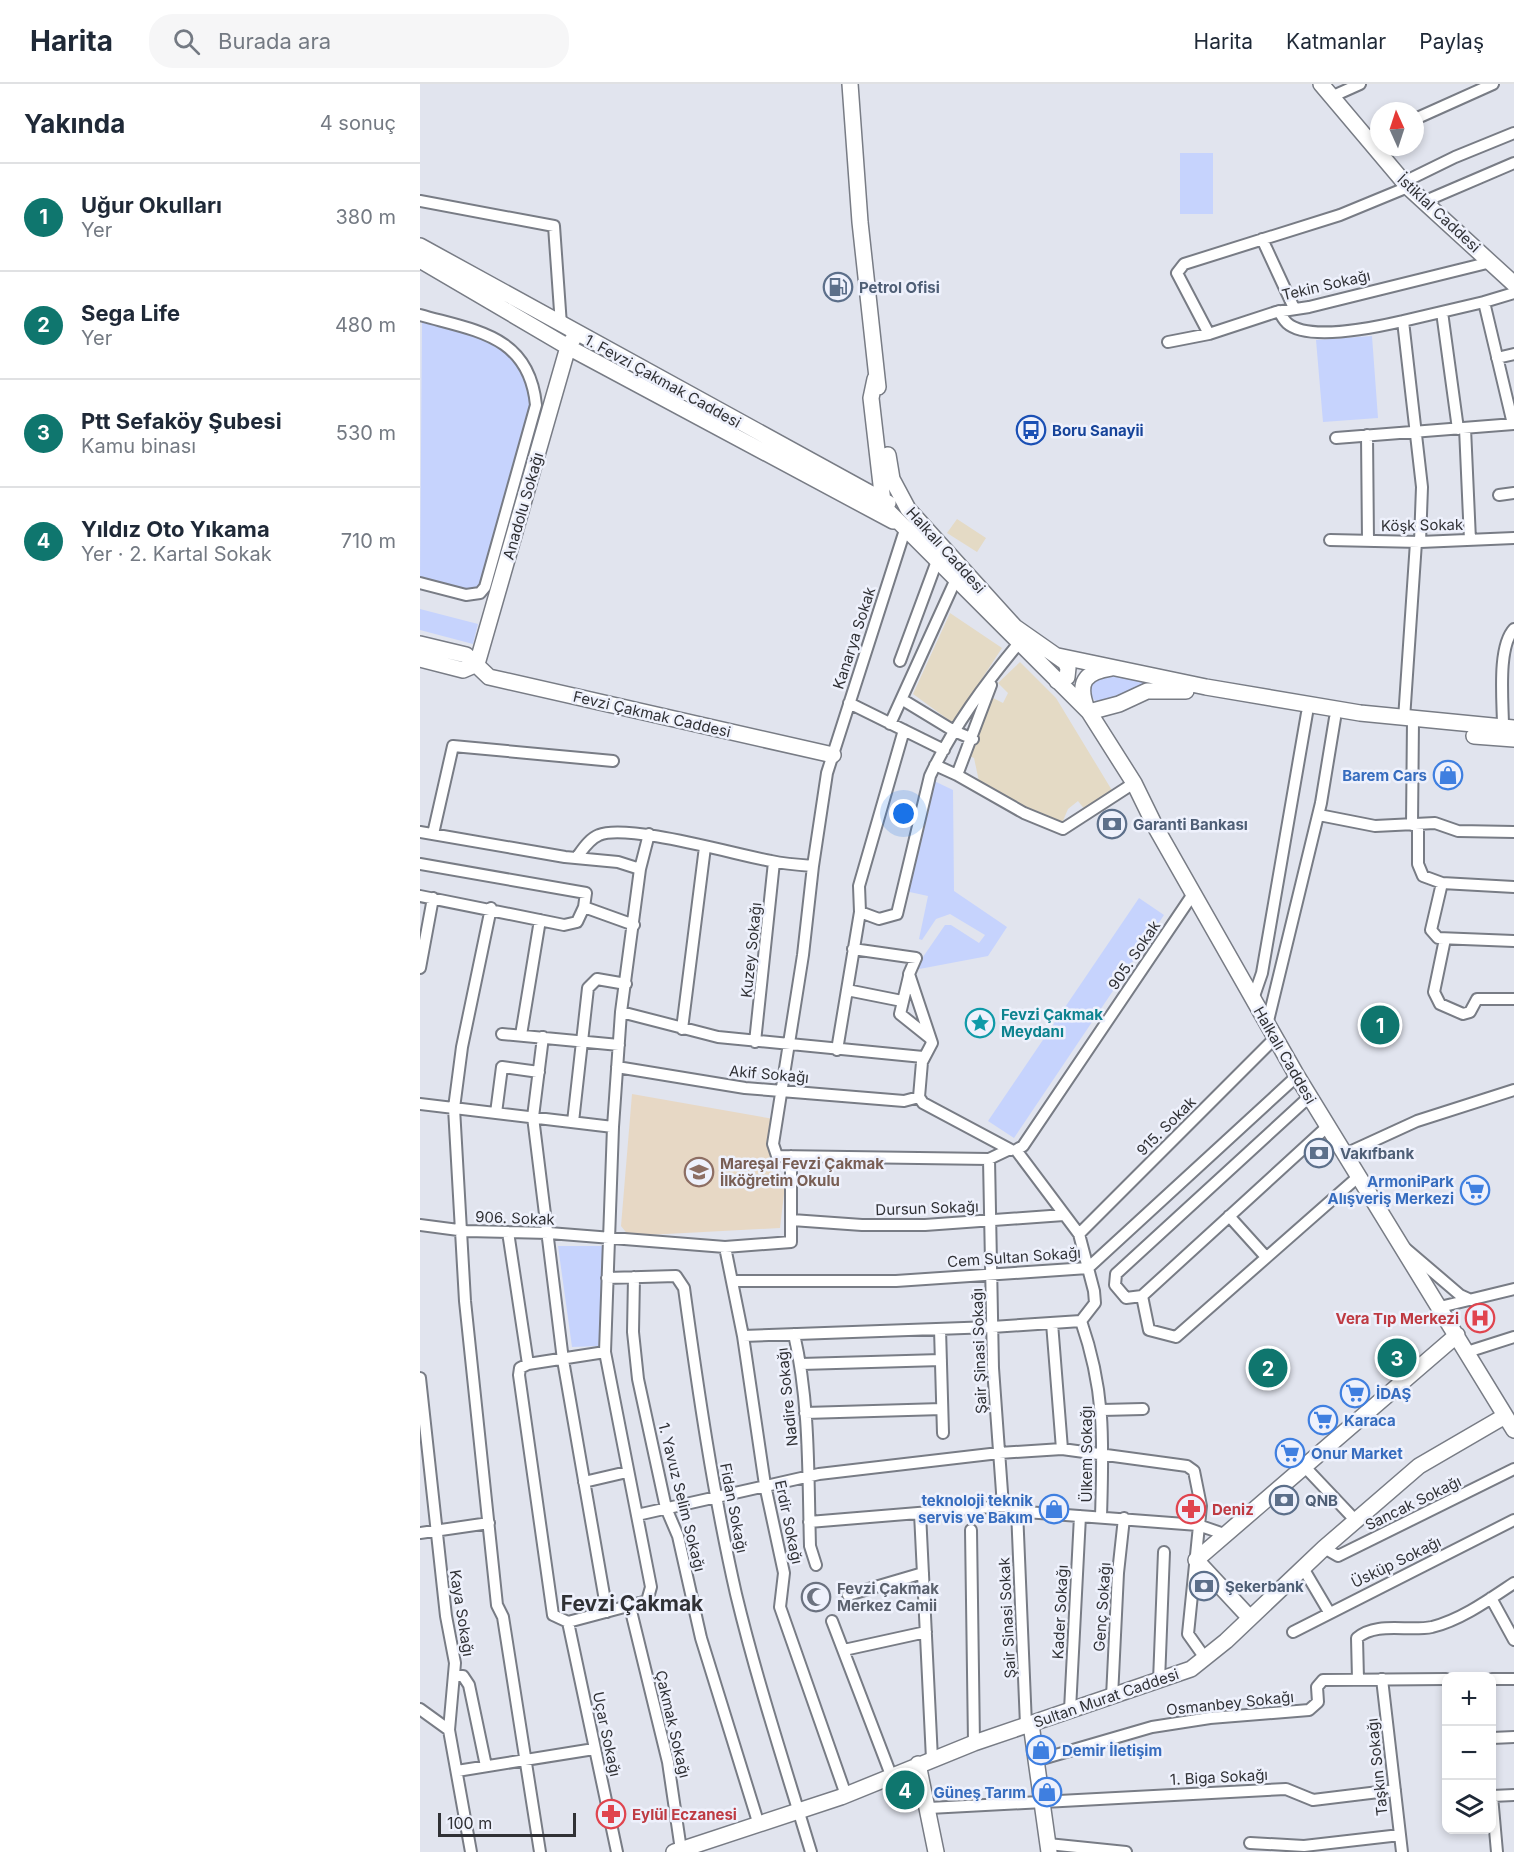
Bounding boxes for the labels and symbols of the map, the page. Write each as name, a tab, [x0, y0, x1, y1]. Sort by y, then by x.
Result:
north arrow	[1370, 102, 1424, 156]
street label: İstiklal Caddesi	[1394, 170, 1484, 256]
street label: Tekin Sokağı	[1280, 266, 1372, 304]
fuel station icon: Petrol Ofisi	[822, 271, 854, 303]
place label: Petrol Ofisi	[859, 278, 940, 297]
street label: 1. Fevzi Çakmak Caddesi	[582, 330, 744, 432]
bus stop icon: Boru Sanayii	[1015, 414, 1047, 446]
place label: Boru Sanayii	[1052, 421, 1144, 440]
street label: Anadolu Sokağı	[499, 450, 547, 562]
street label: Halkalı Caddesi	[902, 503, 990, 597]
street label: Köşk Sokak	[1381, 515, 1464, 535]
street label: Kanarya Sokak	[829, 584, 880, 691]
street label: Fevzi Çakmak Caddesi	[571, 687, 733, 741]
shop icon: Barem Cars	[1432, 759, 1464, 791]
place label: Barem Cars	[1342, 766, 1427, 785]
your location	[889, 799, 918, 828]
bank icon: Garanti Bankası	[1096, 808, 1128, 840]
place label: Garanti Bankası	[1133, 815, 1248, 834]
street label: Kuzey Sokağı	[737, 901, 765, 999]
street label: 905. Sokak	[1104, 916, 1165, 993]
pin: 1	[1360, 1002, 1400, 1048]
street label: Halkalı Caddesi	[1249, 1003, 1321, 1107]
place label: Fevzi Çakmak Meydanı	[1001, 1005, 1103, 1041]
place icon: Fevzi Çakmak Meydanı	[964, 1007, 996, 1039]
street label: Akif Sokağı	[728, 1061, 810, 1087]
street label: 915. Sokak	[1132, 1092, 1200, 1160]
bank icon: Vakıfbank	[1303, 1137, 1335, 1169]
place label: Vakıfbank	[1340, 1144, 1414, 1163]
place label: Mareşal Fevzi Çakmak İlköğretim Okulu	[720, 1154, 884, 1190]
school or university icon: Mareşal Fevzi Çakmak İlköğretim Okulu	[683, 1156, 715, 1188]
place label: ArmoniPark Alışveriş Merkezi	[1327, 1172, 1454, 1208]
supermarket icon: ArmoniPark Alışveriş Merkezi	[1459, 1174, 1491, 1206]
street label: Dursun Sokağı	[875, 1197, 979, 1219]
street label: 906. Sokak	[475, 1207, 556, 1229]
street label: Cem Sultan Sokağı	[947, 1243, 1081, 1271]
street label: Şair Şinasi Sokağı	[967, 1288, 991, 1414]
hospital icon: Vera Tıp Merkezi	[1464, 1302, 1496, 1334]
place label: Vera Tıp Merkezi	[1336, 1309, 1459, 1328]
pin: 3	[1378, 1336, 1416, 1380]
pin: 2	[1248, 1346, 1288, 1390]
street label: Nadire Sokağı	[772, 1347, 802, 1447]
supermarket icon: İDAŞ	[1339, 1377, 1371, 1409]
place label: İDAŞ	[1376, 1384, 1411, 1403]
supermarket icon: Karaca	[1307, 1404, 1339, 1436]
street label: Ülkem Sokağı	[1077, 1406, 1096, 1502]
place label: Karaca	[1344, 1411, 1396, 1430]
street label: 1. Yavuz Selim Sokağı	[654, 1421, 710, 1573]
supermarket icon: Onur Market	[1274, 1437, 1306, 1469]
place label: Onur Market	[1311, 1444, 1403, 1463]
street label: Fidan Sokağı	[716, 1461, 752, 1555]
street label: Sancak Sokağı	[1362, 1472, 1464, 1534]
street label: Erdir Sokağı	[771, 1478, 807, 1566]
bank icon: QNB	[1268, 1484, 1300, 1516]
place label: teknoloji teknik servis ve Bakım	[918, 1491, 1033, 1527]
place label: QNB	[1305, 1491, 1338, 1510]
shop icon: teknoloji teknik servis ve Bakım	[1038, 1493, 1070, 1525]
pharmacy icon: Deniz	[1175, 1493, 1207, 1525]
place label: Deniz	[1212, 1500, 1254, 1519]
street label: Üsküp Sokağı	[1348, 1532, 1444, 1592]
street label: Şair Sinasi Sokak	[994, 1556, 1020, 1679]
street label: Genç Sokağı	[1089, 1562, 1115, 1652]
street label: Kader Sokağı	[1048, 1564, 1072, 1660]
street label: Kaya Sokağı	[446, 1568, 478, 1658]
bank icon: Şekerbank	[1188, 1570, 1220, 1602]
place label: Şekerbank	[1225, 1577, 1304, 1596]
place label: Fevzi Çakmak Merkez Camii	[837, 1579, 939, 1615]
mosque icon: Fevzi Çakmak Merkez Camii	[800, 1581, 832, 1613]
district label: Fevzi Çakmak	[561, 1591, 704, 1616]
street label: Sultan Murat Caddesi	[1031, 1664, 1181, 1732]
street label: Çakmak Sokağı	[651, 1668, 695, 1780]
street label: Osmanbey Sokağı	[1165, 1687, 1295, 1719]
street label: Uçar Sokağı	[589, 1690, 625, 1778]
street label: Taşkın Sokağı	[1362, 1717, 1392, 1817]
shop icon: Demir İletişim	[1025, 1734, 1057, 1766]
place label: Demir İletişim	[1062, 1741, 1162, 1760]
street label: 1. Biga Sokağı	[1170, 1765, 1268, 1789]
pin: 4	[886, 1768, 924, 1812]
shop icon: Güneş Tarım	[1031, 1776, 1063, 1808]
place label: Güneş Tarım	[934, 1783, 1026, 1802]
pharmacy icon: Eylül Eczanesi	[595, 1798, 627, 1830]
place label: Eylül Eczanesi	[632, 1805, 737, 1824]
scale bar	[438, 1810, 576, 1838]

